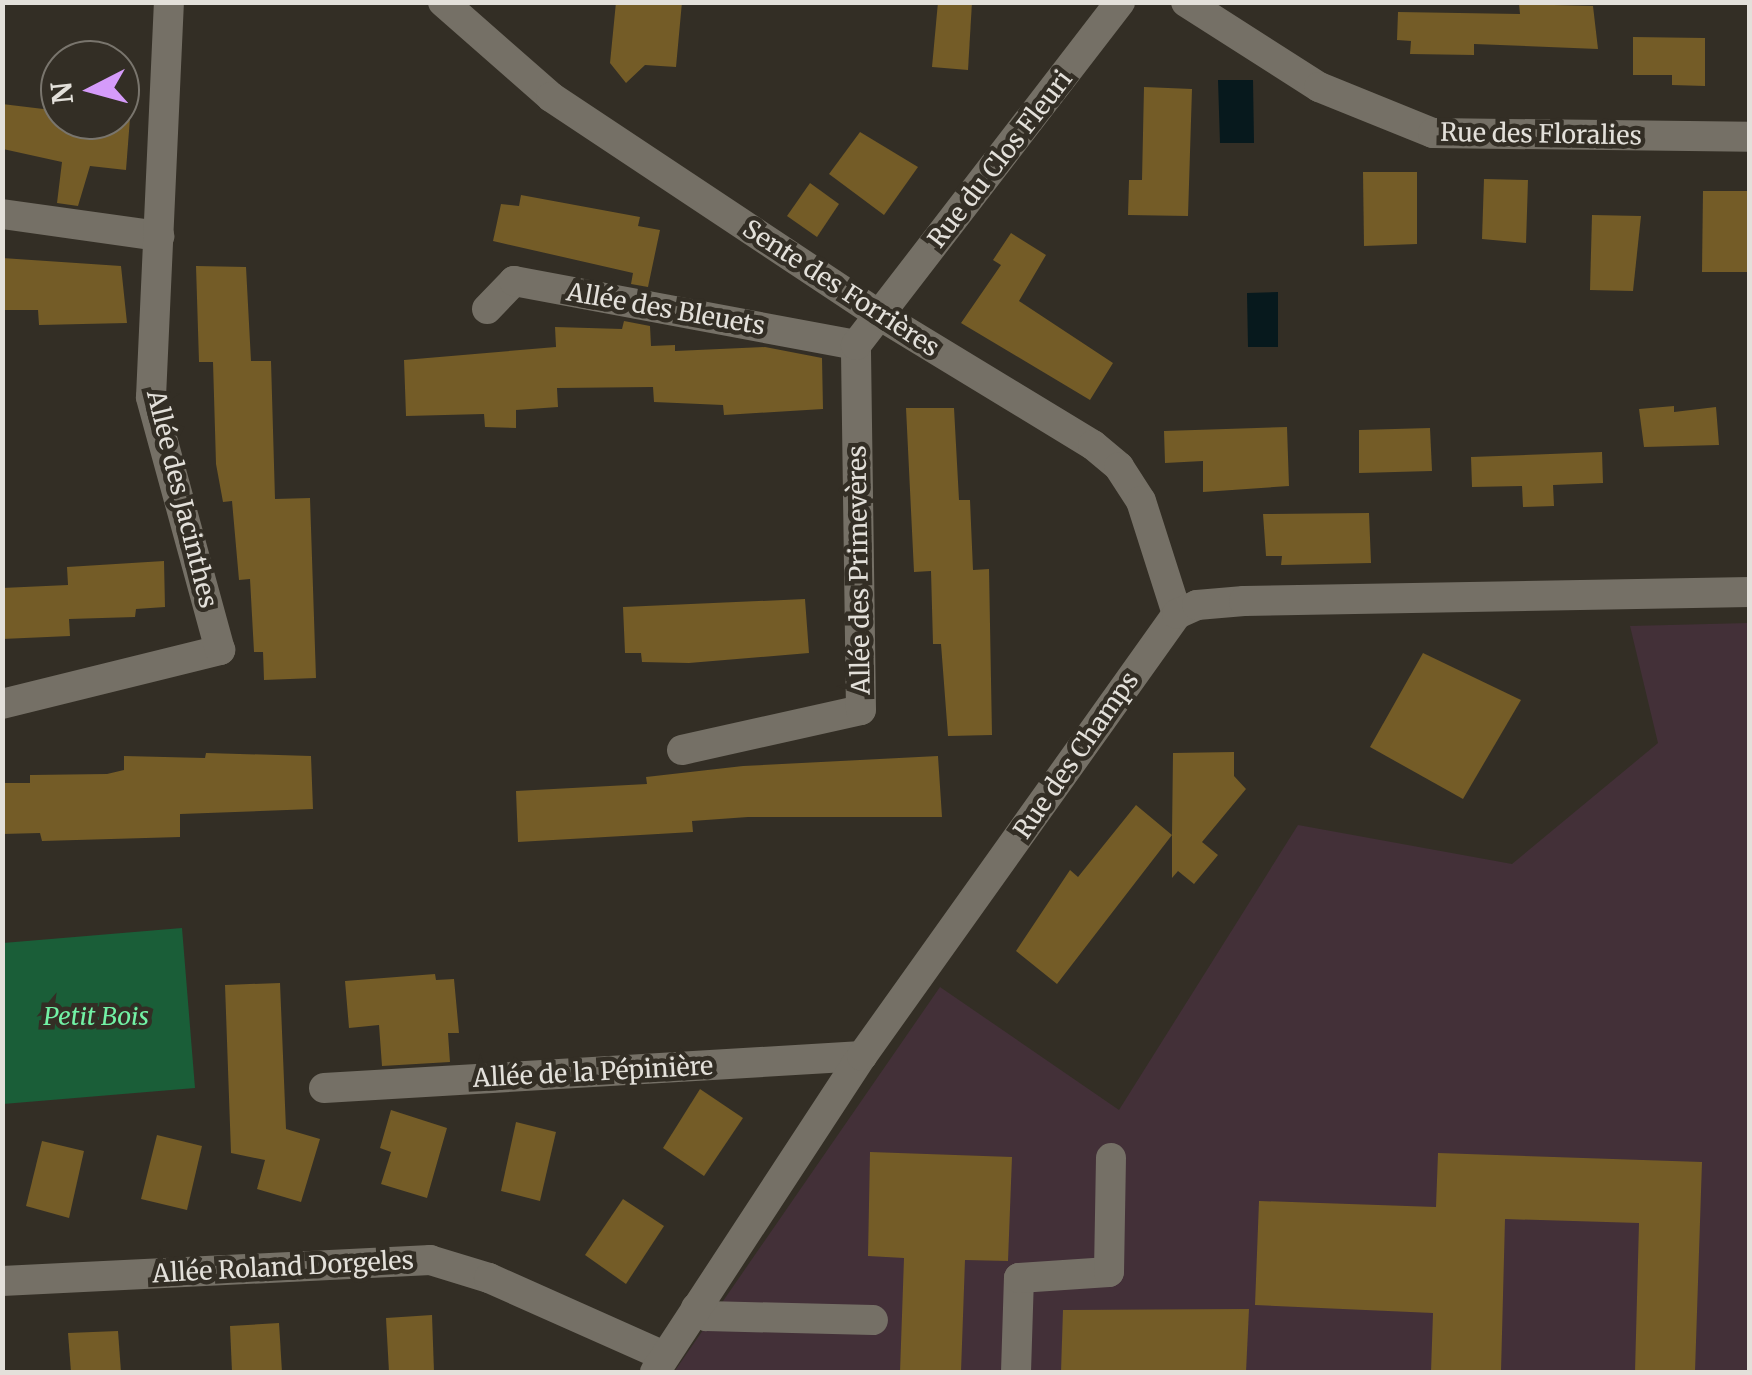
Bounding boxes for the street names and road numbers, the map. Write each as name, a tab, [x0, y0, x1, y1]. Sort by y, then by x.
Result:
street label: Rue du Clos Fleuri	[922, 65, 1078, 253]
street label: Rue des Floralies	[1440, 117, 1642, 151]
street label: Sente des Forrières	[737, 213, 945, 363]
street label: Allée des Bleuets	[565, 277, 767, 341]
street label: Allée des Jacinthes	[140, 387, 224, 611]
street label: Allée des Primevères	[842, 445, 876, 695]
street label: Rue des Champs	[1007, 666, 1145, 844]
street label: Allée de la Pépinière	[472, 1051, 714, 1093]
street label: Allée Roland Dorgeles	[151, 1245, 415, 1289]

